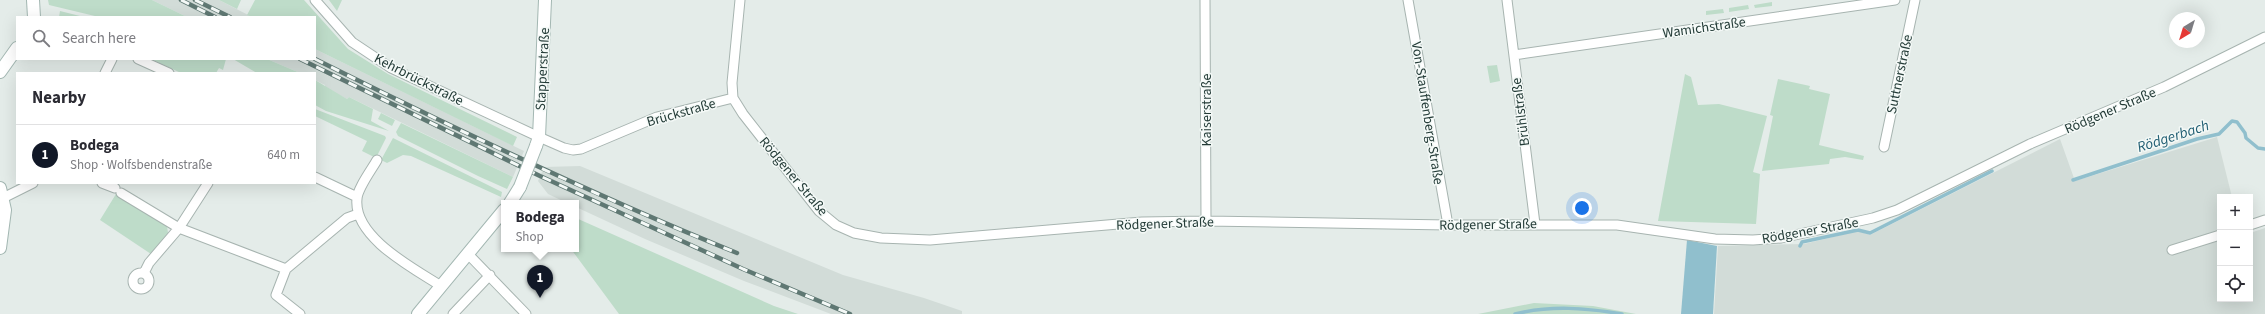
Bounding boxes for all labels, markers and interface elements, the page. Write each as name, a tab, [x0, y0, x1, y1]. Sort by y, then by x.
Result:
street label: Wamichstraße	[1661, 12, 1747, 44]
north arrow	[2169, 12, 2205, 48]
search box	[16, 16, 316, 60]
icon: search	[30, 27, 52, 49]
street label: Stapperstraße	[531, 27, 555, 111]
text: Search here	[62, 28, 136, 49]
street label: Suttnerstraße	[1882, 33, 1918, 116]
street label: Von-Stauffenberg-Straße	[1406, 40, 1448, 186]
street label: Kehrbrückstraße	[370, 49, 467, 111]
street label: Kaiserstraße	[1197, 73, 1217, 147]
street label: Brühlstraße	[1507, 76, 1535, 147]
street label: Rödgener Straße	[2062, 83, 2159, 139]
text: Nearby	[32, 86, 86, 110]
street label: Brückstraße	[644, 94, 718, 132]
water label: Rödgerbach	[2134, 115, 2212, 158]
street label: Rödgener Straße	[754, 133, 832, 221]
text: Bodega	[70, 135, 119, 156]
text: 1	[42, 146, 48, 164]
text: 640 m	[267, 146, 300, 164]
text: Shop · Wolfsbendenstraße	[70, 156, 212, 174]
map controls	[2217, 194, 2253, 302]
button: +	[2217, 194, 2253, 230]
your location	[1572, 198, 1592, 218]
popup	[501, 200, 579, 252]
text: Bodega	[515, 207, 565, 228]
street label: Rödgener Straße	[1116, 212, 1214, 236]
street label: Rödgener Straße	[1760, 213, 1860, 249]
street label: Rödgener Straße	[1439, 214, 1537, 236]
text: Shop	[515, 228, 544, 246]
button: −	[2217, 230, 2253, 266]
pin: 1	[527, 265, 553, 298]
button: locate	[2217, 266, 2253, 302]

